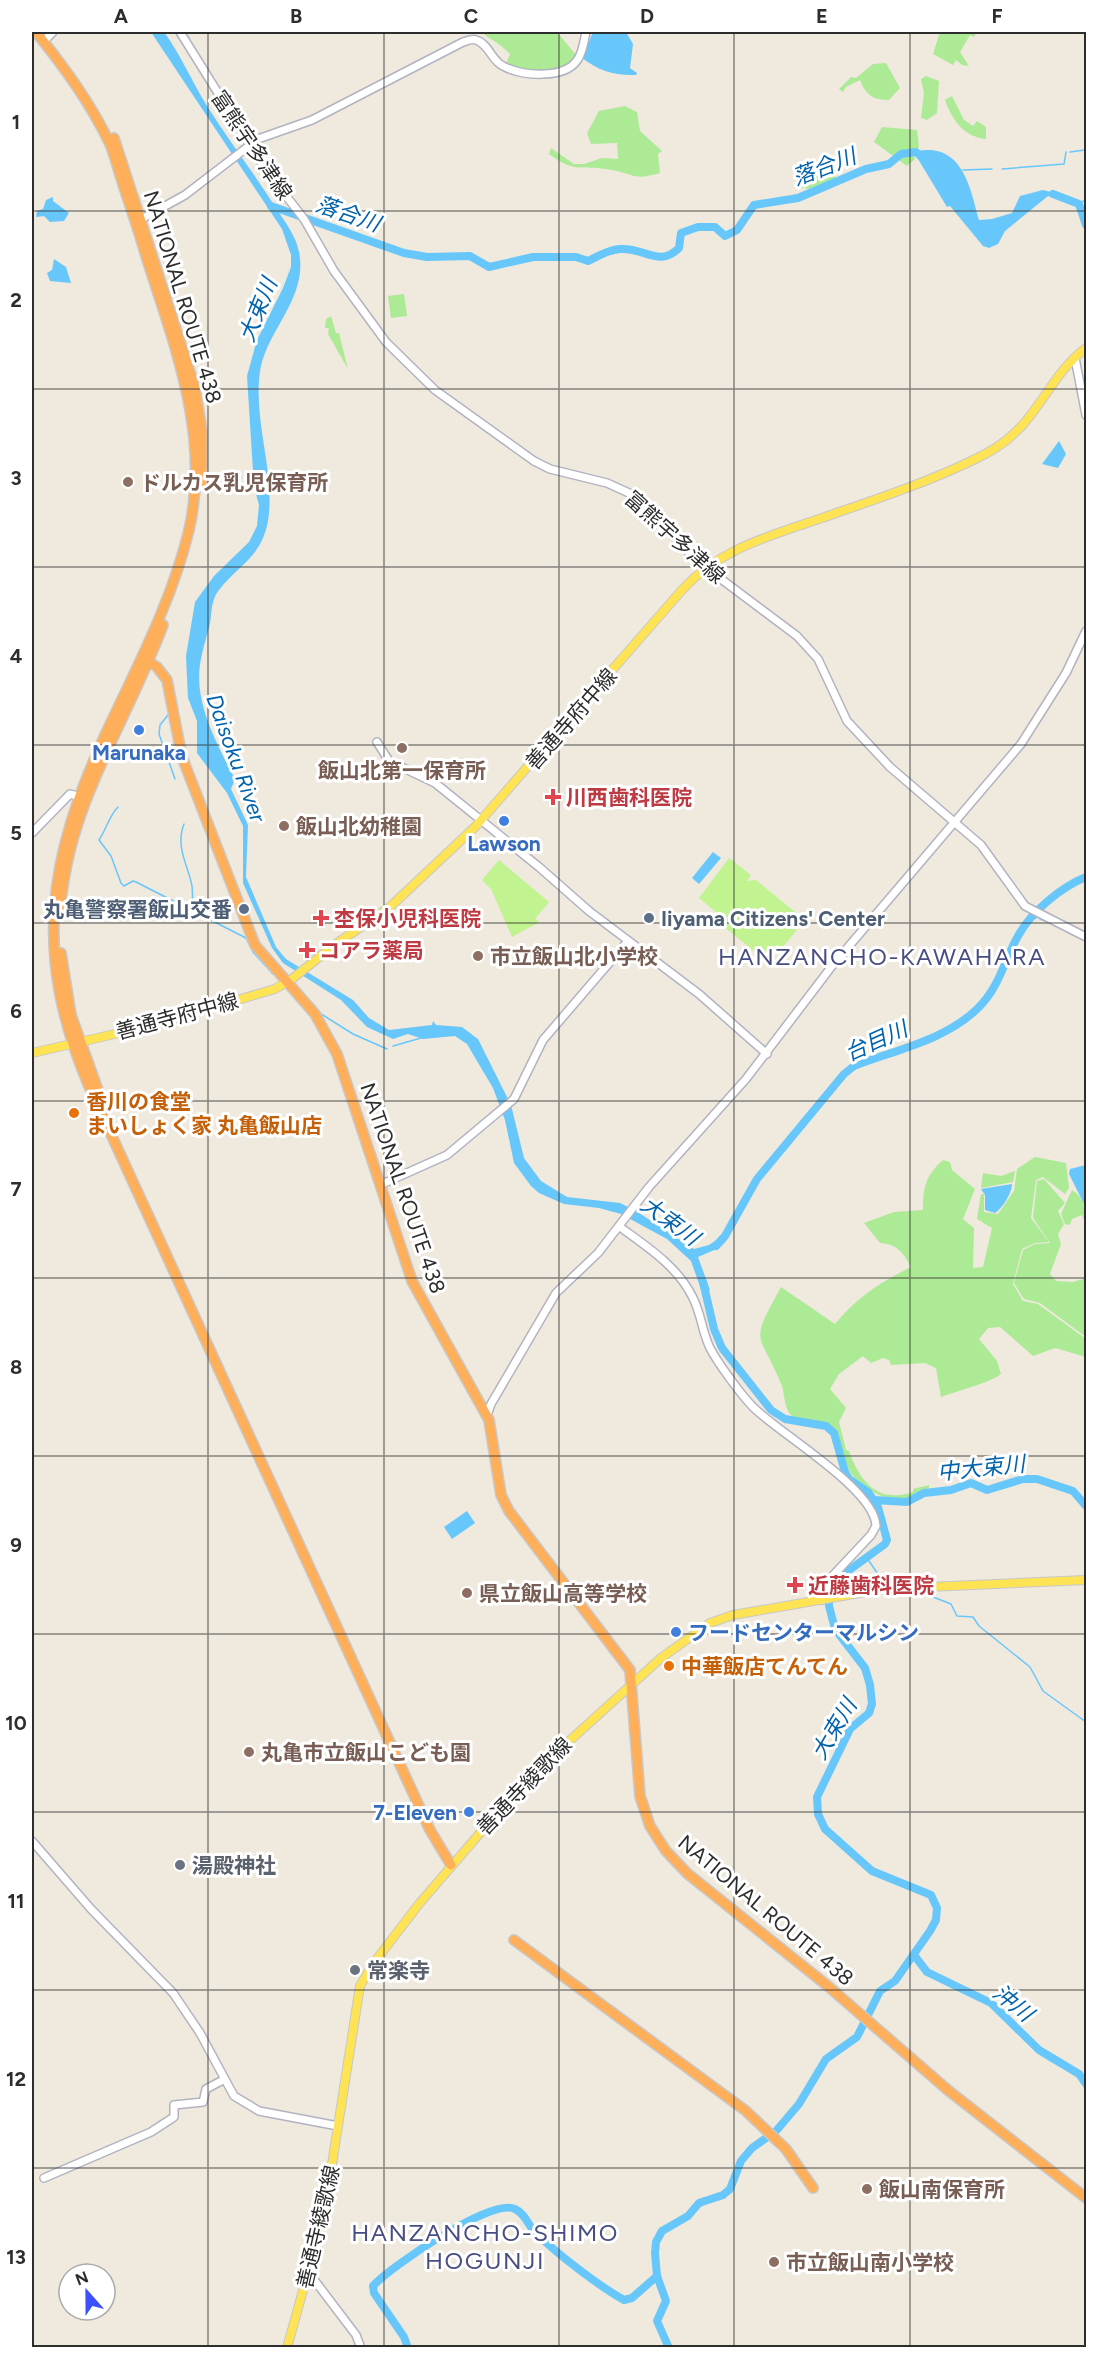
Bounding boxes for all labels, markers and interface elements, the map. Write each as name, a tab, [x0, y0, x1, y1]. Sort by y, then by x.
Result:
text: A	[114, 4, 129, 28]
text: B	[290, 4, 302, 28]
text: C	[464, 4, 478, 28]
text: D	[640, 4, 654, 28]
text: E	[816, 4, 828, 28]
text: F	[991, 4, 1003, 28]
street label: 富熊宇多津線	[206, 86, 298, 204]
text: 1	[12, 110, 20, 134]
water label: 落合川	[788, 142, 862, 191]
street label: NATIONAL ROUTE 438	[139, 188, 227, 406]
water label: 落合川	[312, 190, 385, 238]
water label: 大束川	[233, 272, 284, 346]
text: 2	[10, 288, 22, 312]
text: 3	[10, 466, 22, 490]
place label: ドルカス乳児保育所	[140, 470, 328, 495]
marker: ドルカス乳児保育所	[121, 475, 135, 489]
street label: 富熊宇多津線	[620, 486, 730, 588]
text: 4	[10, 644, 23, 668]
street label: 善通寺府中線	[520, 663, 622, 775]
water label: Daisoku River	[200, 690, 272, 827]
marker: Marunaka	[132, 723, 146, 737]
place label: Marunaka	[92, 740, 186, 765]
marker: 飯山北第一保育所	[395, 741, 409, 755]
place label: 飯山北第一保育所	[317, 758, 486, 783]
place label: 川西歯科医院	[566, 785, 692, 810]
marker: 川西歯科医院	[544, 788, 562, 806]
place label: 飯山北幼稚園	[295, 814, 422, 839]
marker: Lawson	[497, 814, 511, 828]
marker: 飯山北幼稚園	[277, 819, 291, 833]
text: 5	[10, 821, 22, 845]
place label: Lawson	[467, 831, 541, 856]
place label: 丸亀警察署飯山交番	[43, 897, 232, 922]
marker: 丸亀警察署飯山交番	[237, 902, 251, 916]
place label: 杢保小児科医院	[334, 906, 481, 931]
place label: Iiyama Citizens' Center	[661, 906, 885, 931]
marker: 杢保小児科医院	[312, 909, 330, 927]
marker: Iiyama Citizens' Center	[642, 911, 656, 925]
place label: コアラ薬局	[319, 938, 424, 963]
district label: HANZANCHO-KAWAHARA	[718, 942, 1046, 971]
marker: コアラ薬局	[300, 943, 314, 957]
place label: 市立飯山北小学校	[490, 944, 658, 969]
marker: 市立飯山北小学校	[471, 949, 485, 963]
street label: 善通寺府中線	[113, 988, 241, 1044]
text: 6	[10, 999, 22, 1023]
water label: 台目川	[840, 1014, 913, 1067]
street label: NATIONAL ROUTE 438	[355, 1079, 451, 1297]
place label: 香川の食堂 まいしょく家 丸亀飯山店	[86, 1089, 322, 1138]
marker: 香川の食堂 まいしょく家 丸亀飯山店	[67, 1106, 81, 1120]
text: 7	[10, 1177, 22, 1201]
water label: 大束川	[635, 1191, 706, 1252]
text: 8	[10, 1355, 22, 1379]
water label: 中大束川	[936, 1450, 1028, 1486]
text: 9	[10, 1533, 22, 1557]
place label: 近藤歯科医院	[808, 1573, 934, 1598]
marker: 近藤歯科医院	[786, 1576, 804, 1594]
place label: 県立飯山高等学校	[479, 1581, 647, 1606]
marker: 県立飯山高等学校	[460, 1586, 474, 1600]
place label: フードセンターマルシン	[688, 1620, 919, 1645]
marker: フードセンターマルシン	[669, 1625, 683, 1639]
place label: 中華飯店てんてん	[681, 1654, 848, 1679]
marker: 中華飯店てんてん	[662, 1659, 676, 1673]
water label: 大束川	[805, 1692, 864, 1764]
text: 10	[5, 1711, 27, 1735]
street label: 善通寺綾歌線	[471, 1732, 577, 1840]
place label: 丸亀市立飯山こども園	[261, 1740, 471, 1765]
marker: 丸亀市立飯山こども園	[242, 1745, 256, 1759]
place label: 7-Eleven	[373, 1800, 457, 1825]
marker: 7-Eleven	[462, 1805, 476, 1819]
street label: NATIONAL ROUTE 438	[673, 1829, 859, 1991]
place label: 湯殿神社	[192, 1853, 276, 1878]
marker: 湯殿神社	[173, 1858, 187, 1872]
text: 11	[8, 1889, 24, 1913]
place label: 常楽寺	[367, 1958, 430, 1983]
marker: 常楽寺	[348, 1963, 362, 1977]
water label: 沖川	[987, 1979, 1040, 2029]
text: 12	[6, 2067, 26, 2091]
street label: 善通寺綾歌線	[292, 2163, 344, 2291]
place label: 飯山南保育所	[878, 2177, 1005, 2202]
marker: 飯山南保育所	[860, 2182, 874, 2196]
district label: HANZANCHO-SHIMO HOGUNJI	[351, 2218, 619, 2275]
text: 13	[6, 2245, 26, 2269]
place label: 市立飯山南小学校	[786, 2250, 954, 2275]
marker: 市立飯山南小学校	[767, 2255, 781, 2269]
north arrow	[57, 2262, 117, 2322]
text: N	[73, 2267, 91, 2290]

